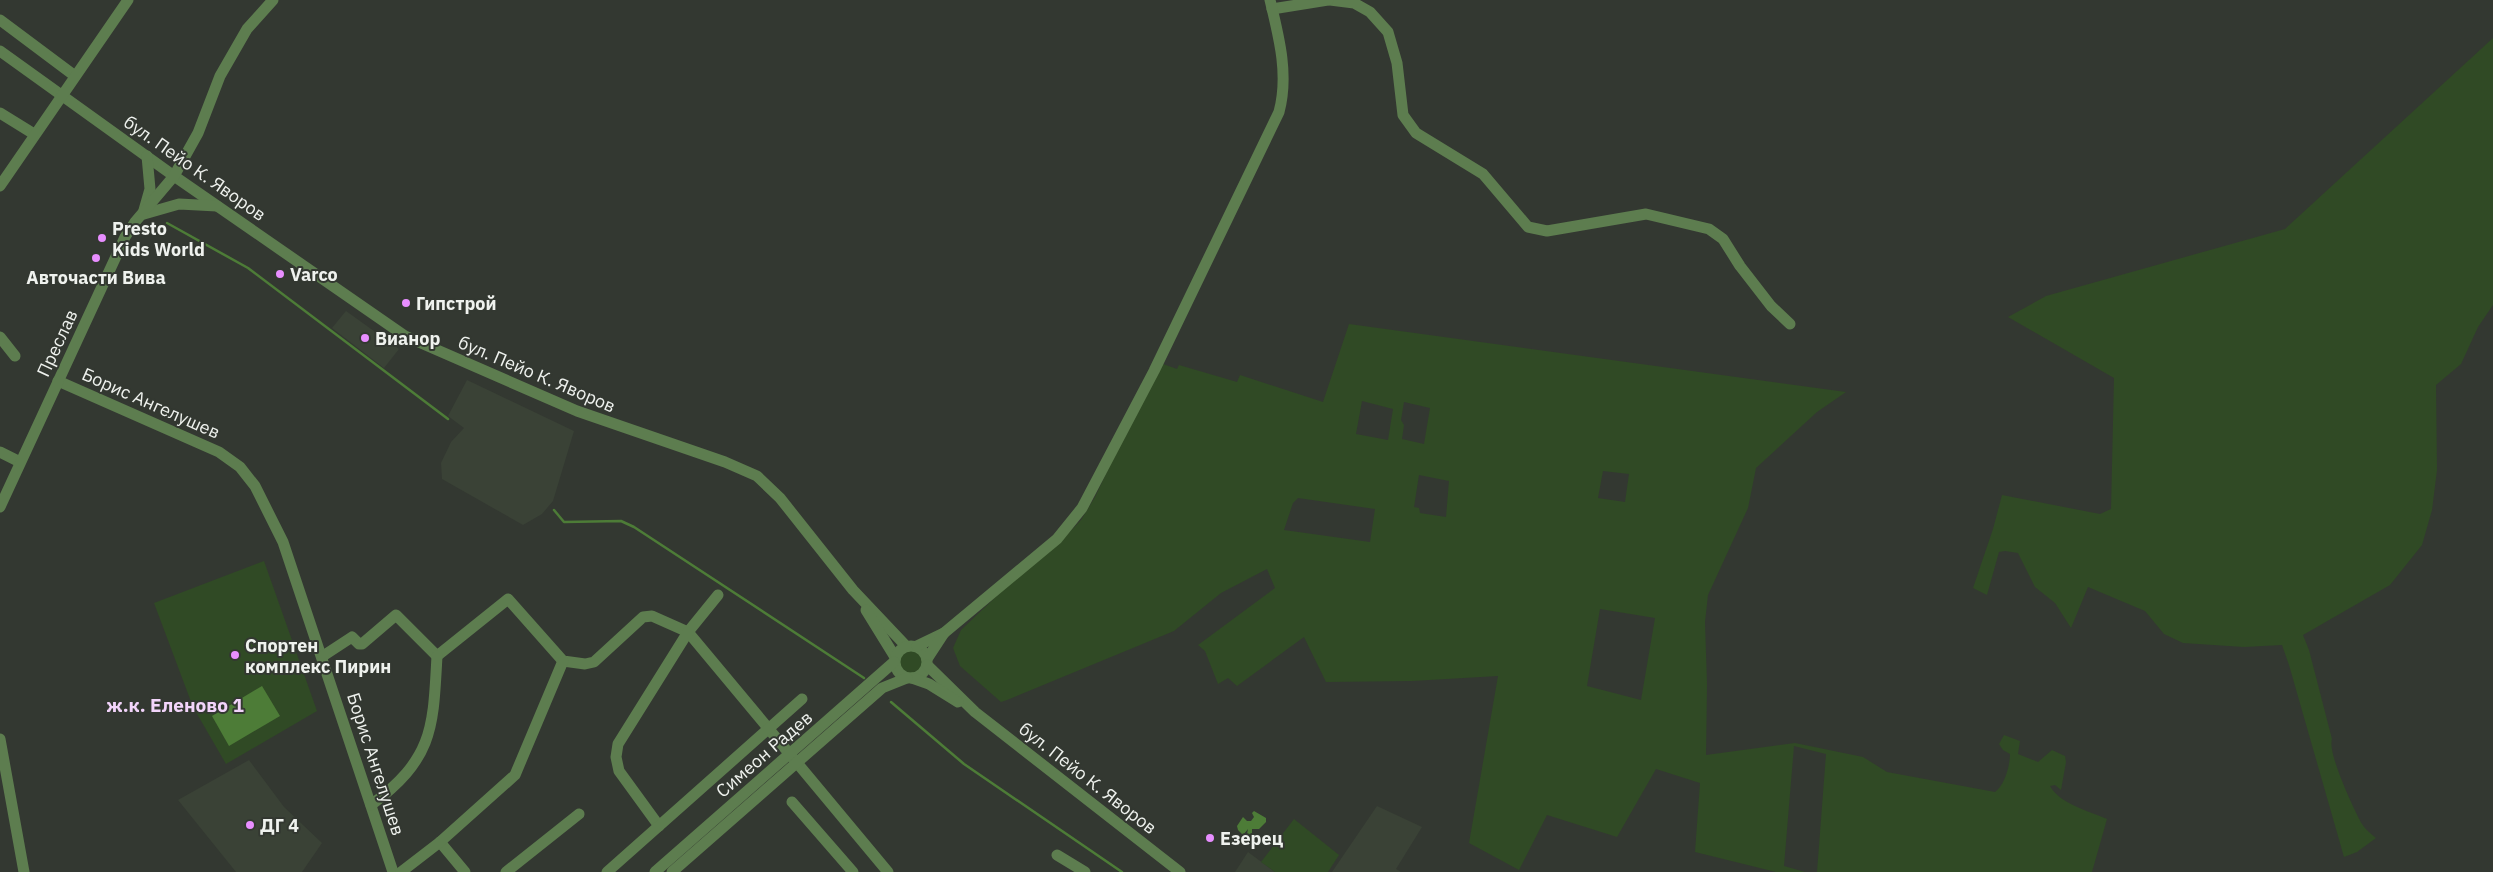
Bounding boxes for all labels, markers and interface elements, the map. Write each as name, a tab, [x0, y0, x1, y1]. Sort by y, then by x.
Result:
street label: бул. Пейо К. Яворов	[119, 110, 271, 226]
place label: Presto Kids World	[112, 217, 205, 261]
marker: Presto Kids World	[96, 232, 108, 244]
marker: Авточасти Вива	[90, 252, 102, 264]
place label: Varco	[290, 263, 338, 286]
place label: Авточасти Вива	[26, 266, 166, 289]
marker: Varco	[274, 268, 286, 280]
place label: Гипстрой	[416, 292, 497, 315]
marker: Гипстрой	[400, 297, 412, 309]
street label: Преслав	[31, 306, 83, 380]
place label: Вианор	[375, 327, 440, 350]
street label: бул. Пейо К. Яворов	[455, 330, 619, 418]
marker: Вианор	[359, 332, 371, 344]
street label: Борис Ангелушев	[78, 362, 224, 444]
place label: Спортен комплекс Пирин	[245, 634, 391, 678]
marker: Спортен комплекс Пирин	[229, 649, 241, 661]
street label: Борис Ангелушев	[342, 690, 410, 838]
district label: ж.к. Еленово 1	[106, 693, 244, 717]
street label: Симеон Радев	[711, 706, 817, 802]
street label: бул. Пейо К. Яворов	[1014, 717, 1162, 839]
place label: ДГ 4	[260, 814, 299, 837]
marker: ДГ 4	[244, 819, 256, 831]
place label: Езерец	[1220, 827, 1284, 850]
marker: Езерец	[1204, 832, 1216, 844]

